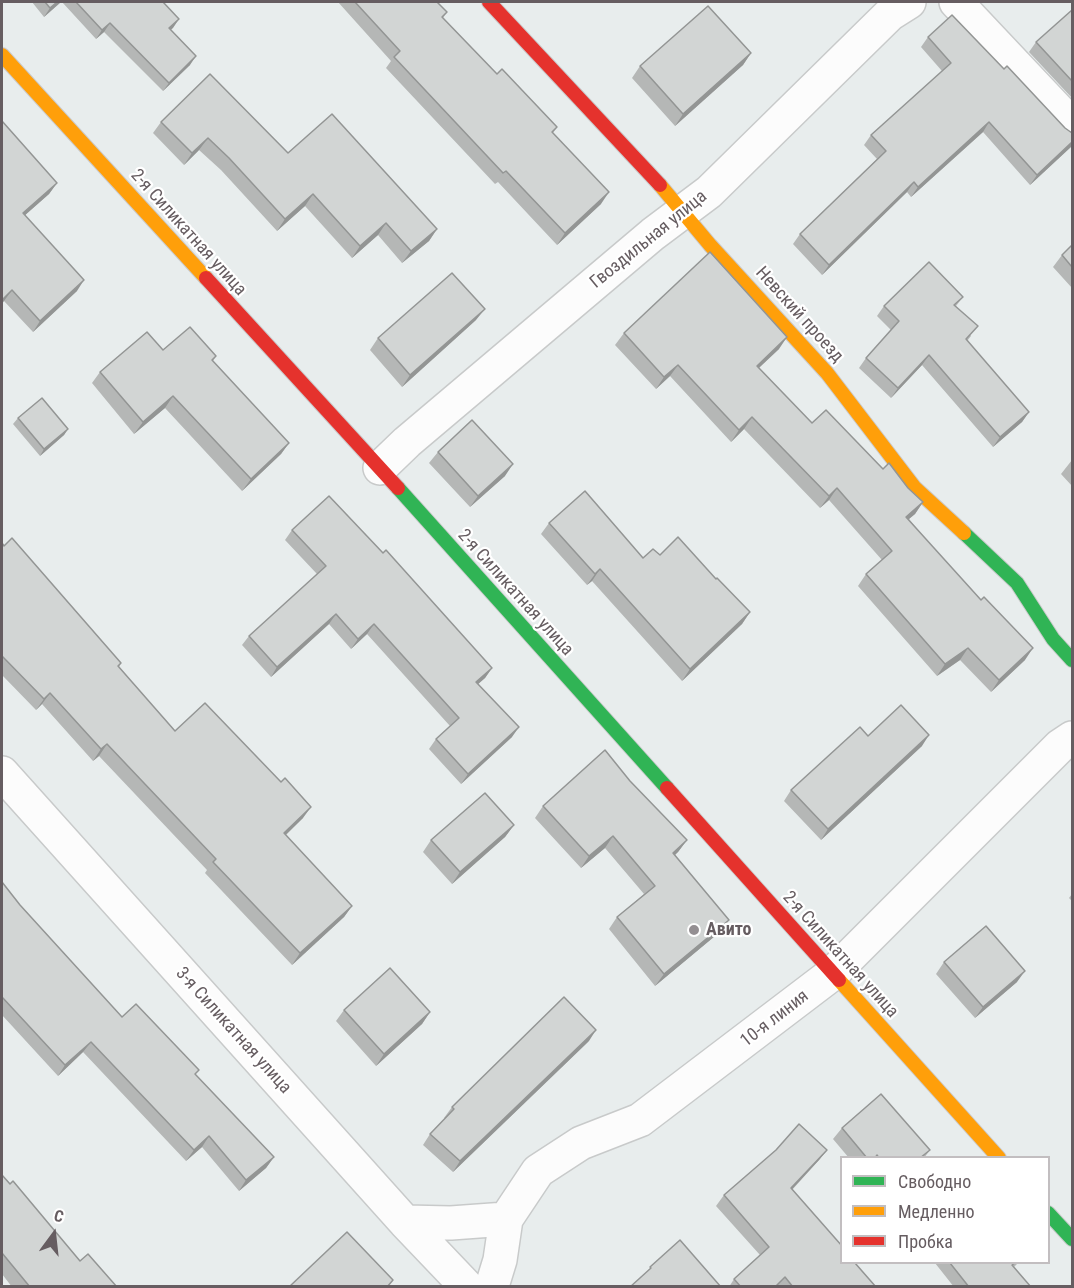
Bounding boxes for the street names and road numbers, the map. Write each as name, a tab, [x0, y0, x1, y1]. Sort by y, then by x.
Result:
street label: 2-я Силикатная улица	[126, 165, 250, 301]
street label: Гвоздильная улица	[586, 186, 712, 294]
street label: Невский проезд	[750, 263, 848, 367]
street label: 2-я Силикатная улица	[453, 525, 577, 661]
street label: 2-я Силикатная улица	[778, 887, 902, 1023]
street label: 3-я Силикатная улица	[171, 963, 295, 1099]
street label: 10-я линия	[737, 986, 813, 1052]

